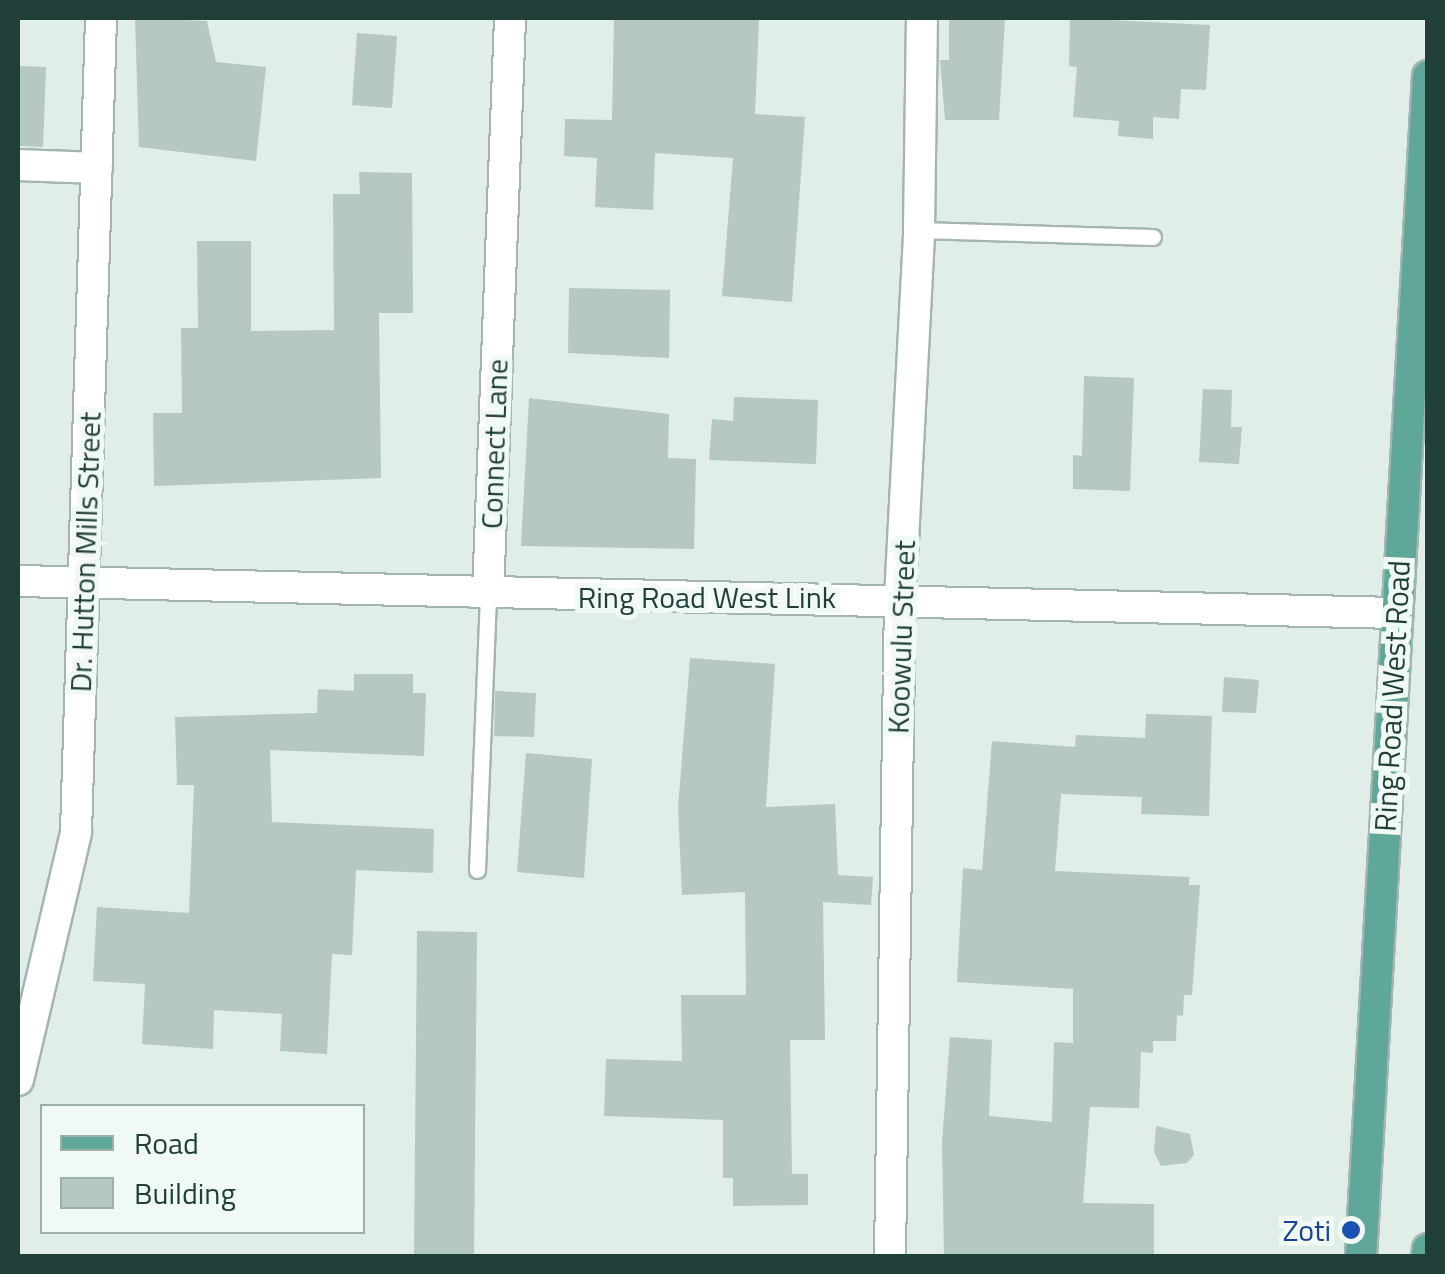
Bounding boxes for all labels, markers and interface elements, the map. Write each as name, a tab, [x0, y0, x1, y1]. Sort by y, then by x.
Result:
street label: Connect Lane	[473, 358, 515, 530]
street label: Dr. Hutton Mills Street	[62, 411, 108, 693]
street label: Koowulu Street	[880, 540, 922, 734]
street label: Ring Road West Road	[1367, 559, 1417, 833]
street label: Ring Road West Link	[578, 579, 836, 615]
legend	[40, 1104, 365, 1234]
text: Road	[134, 1120, 199, 1166]
text: Building	[134, 1170, 236, 1216]
place label: Zoti	[1282, 1212, 1331, 1248]
marker: Zoti	[1340, 1219, 1362, 1241]

